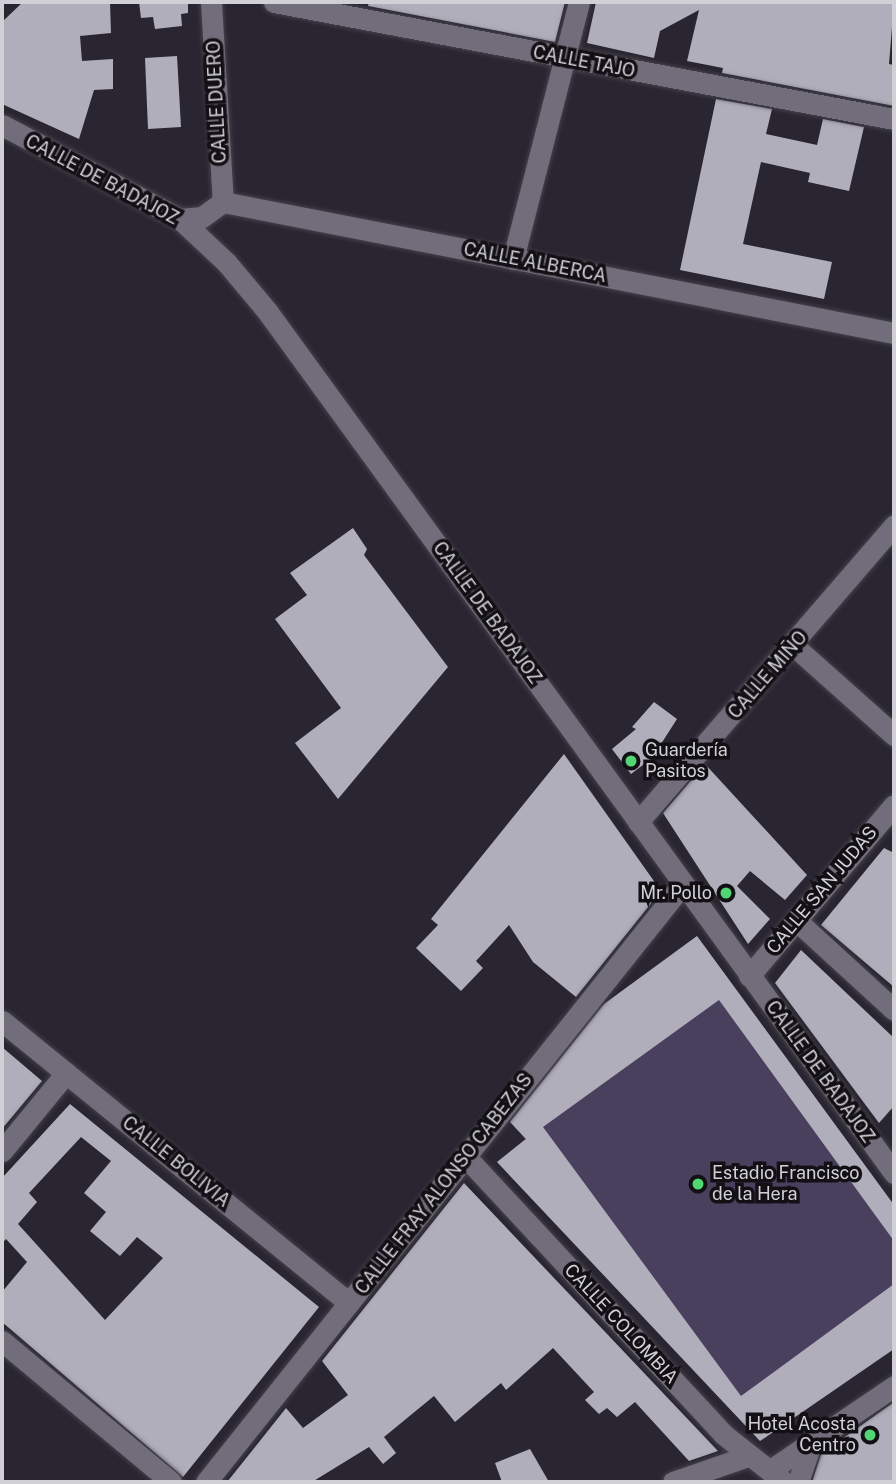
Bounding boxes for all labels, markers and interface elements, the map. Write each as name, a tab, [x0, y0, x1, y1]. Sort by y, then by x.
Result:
street label: CALLE DUERO	[203, 40, 231, 164]
street label: CALLE TAJO	[531, 42, 637, 82]
street label: CALLE DE BADAJOZ	[22, 131, 182, 229]
street label: CALLE ALBERCA	[462, 239, 608, 287]
street label: CALLE DE BADAJOZ	[428, 538, 546, 688]
street label: CALLE MIÑO	[724, 627, 812, 723]
place label: Guardería Pasitos	[645, 740, 728, 782]
marker: Guardería Pasitos	[623, 753, 639, 769]
street label: CALLE SAN JUDAS	[762, 822, 882, 958]
place label: Mr. Pollo	[640, 882, 712, 904]
marker: Mr. Pollo	[718, 885, 734, 901]
street label: CALLE DE BADAJOZ	[761, 997, 879, 1147]
street label: CALLE FRAY ALONSO CABEZAS	[351, 1069, 537, 1299]
street label: CALLE BOLIVIA	[118, 1112, 234, 1212]
place label: Estadio Francisco de la Hera	[712, 1163, 860, 1206]
marker: Estadio Francisco de la Hera	[690, 1176, 706, 1192]
street label: CALLE COLOMBIA	[560, 1260, 682, 1388]
place label: Hotel Acosta Centro	[748, 1414, 856, 1456]
marker: Hotel Acosta Centro	[862, 1427, 878, 1443]

